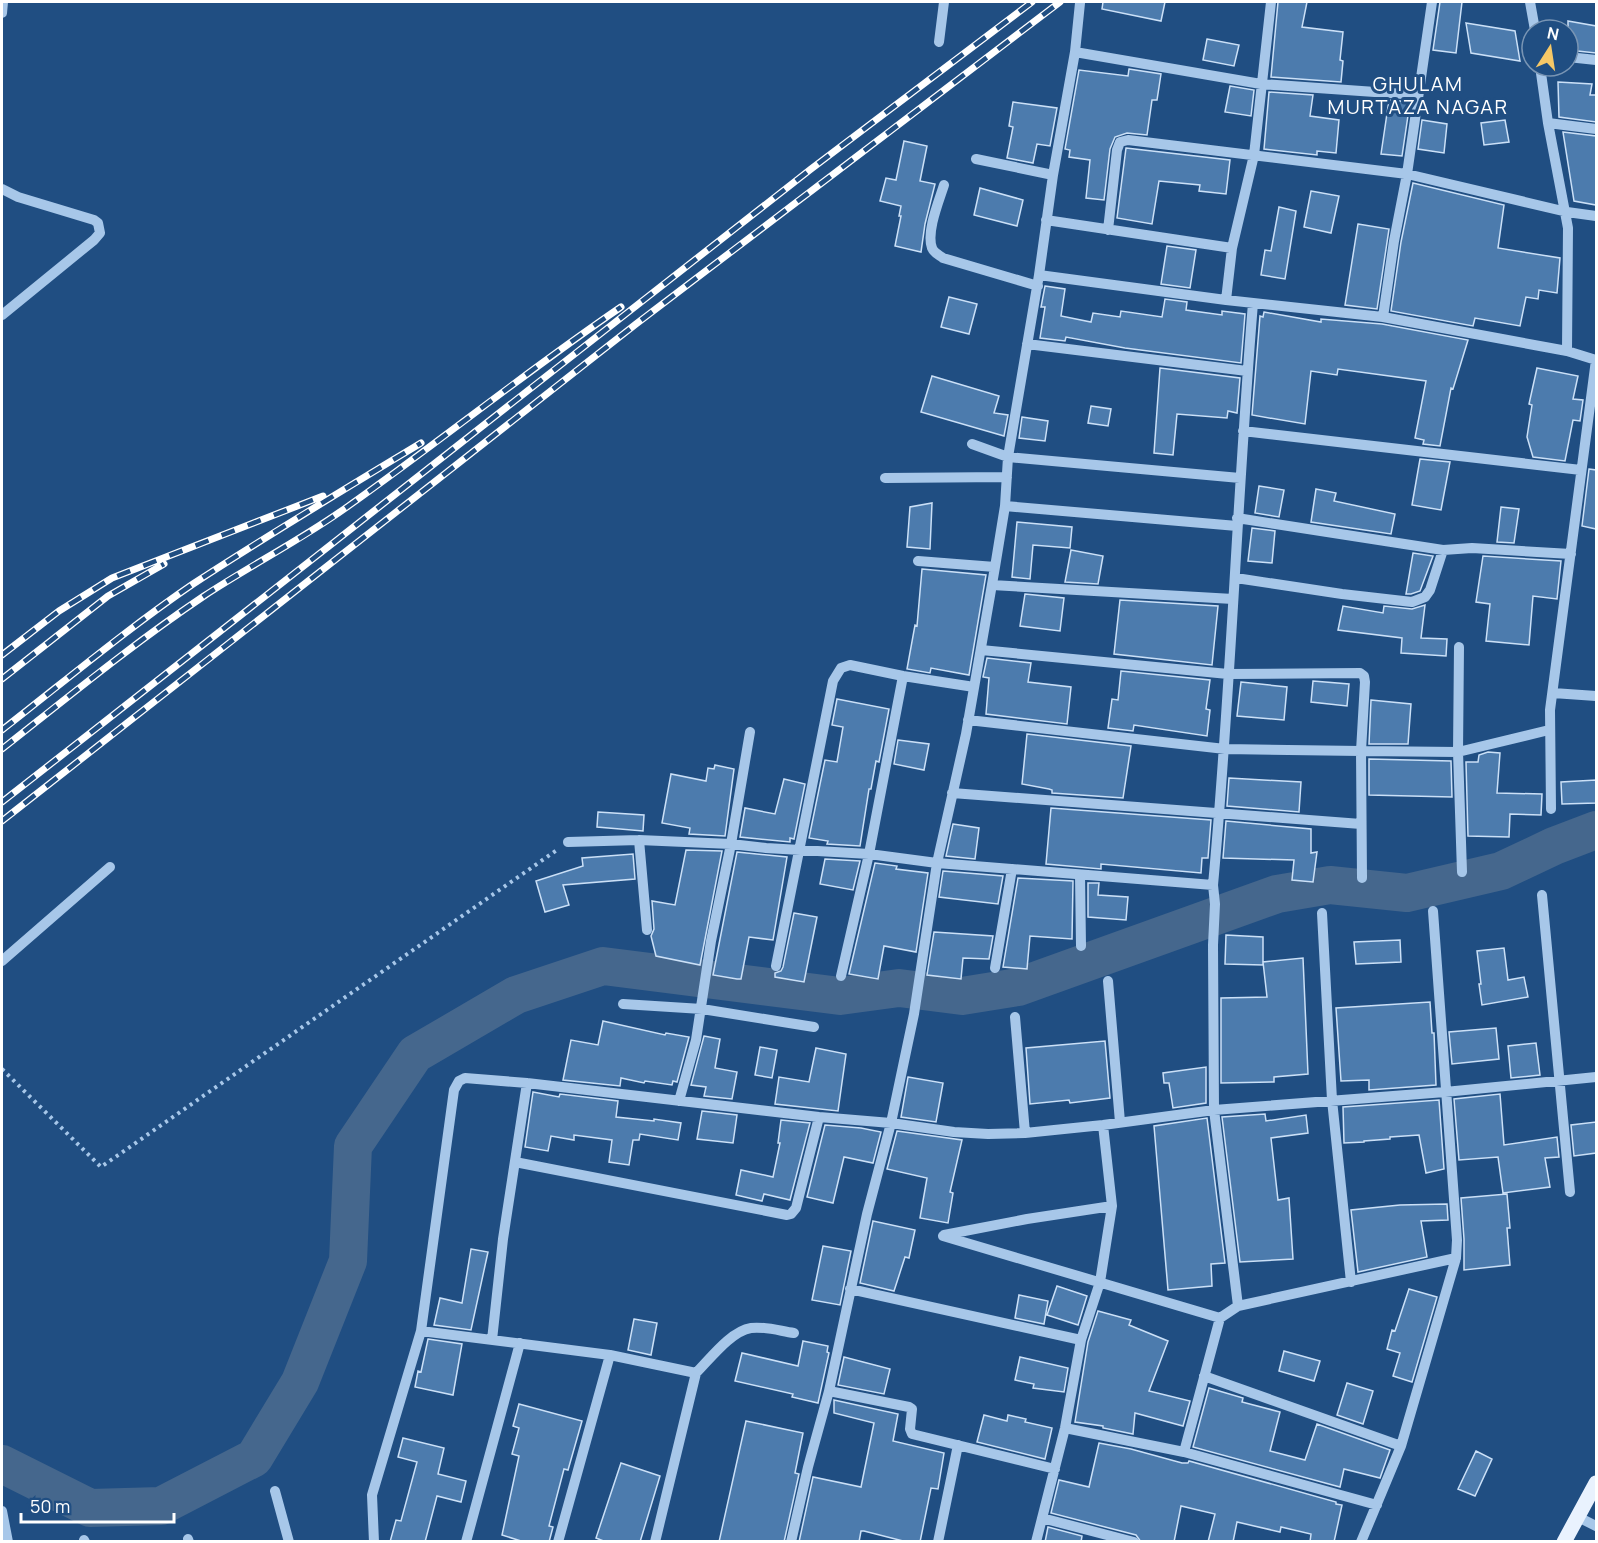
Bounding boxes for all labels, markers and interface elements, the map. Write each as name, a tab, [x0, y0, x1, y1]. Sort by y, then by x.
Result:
north arrow	[1520, 18, 1580, 78]
text: N	[1545, 21, 1561, 45]
district label: GHULAM MURTAZA NAGAR	[1327, 70, 1509, 120]
scale bar	[21, 1486, 174, 1524]
text: 50 m	[30, 1494, 70, 1518]

